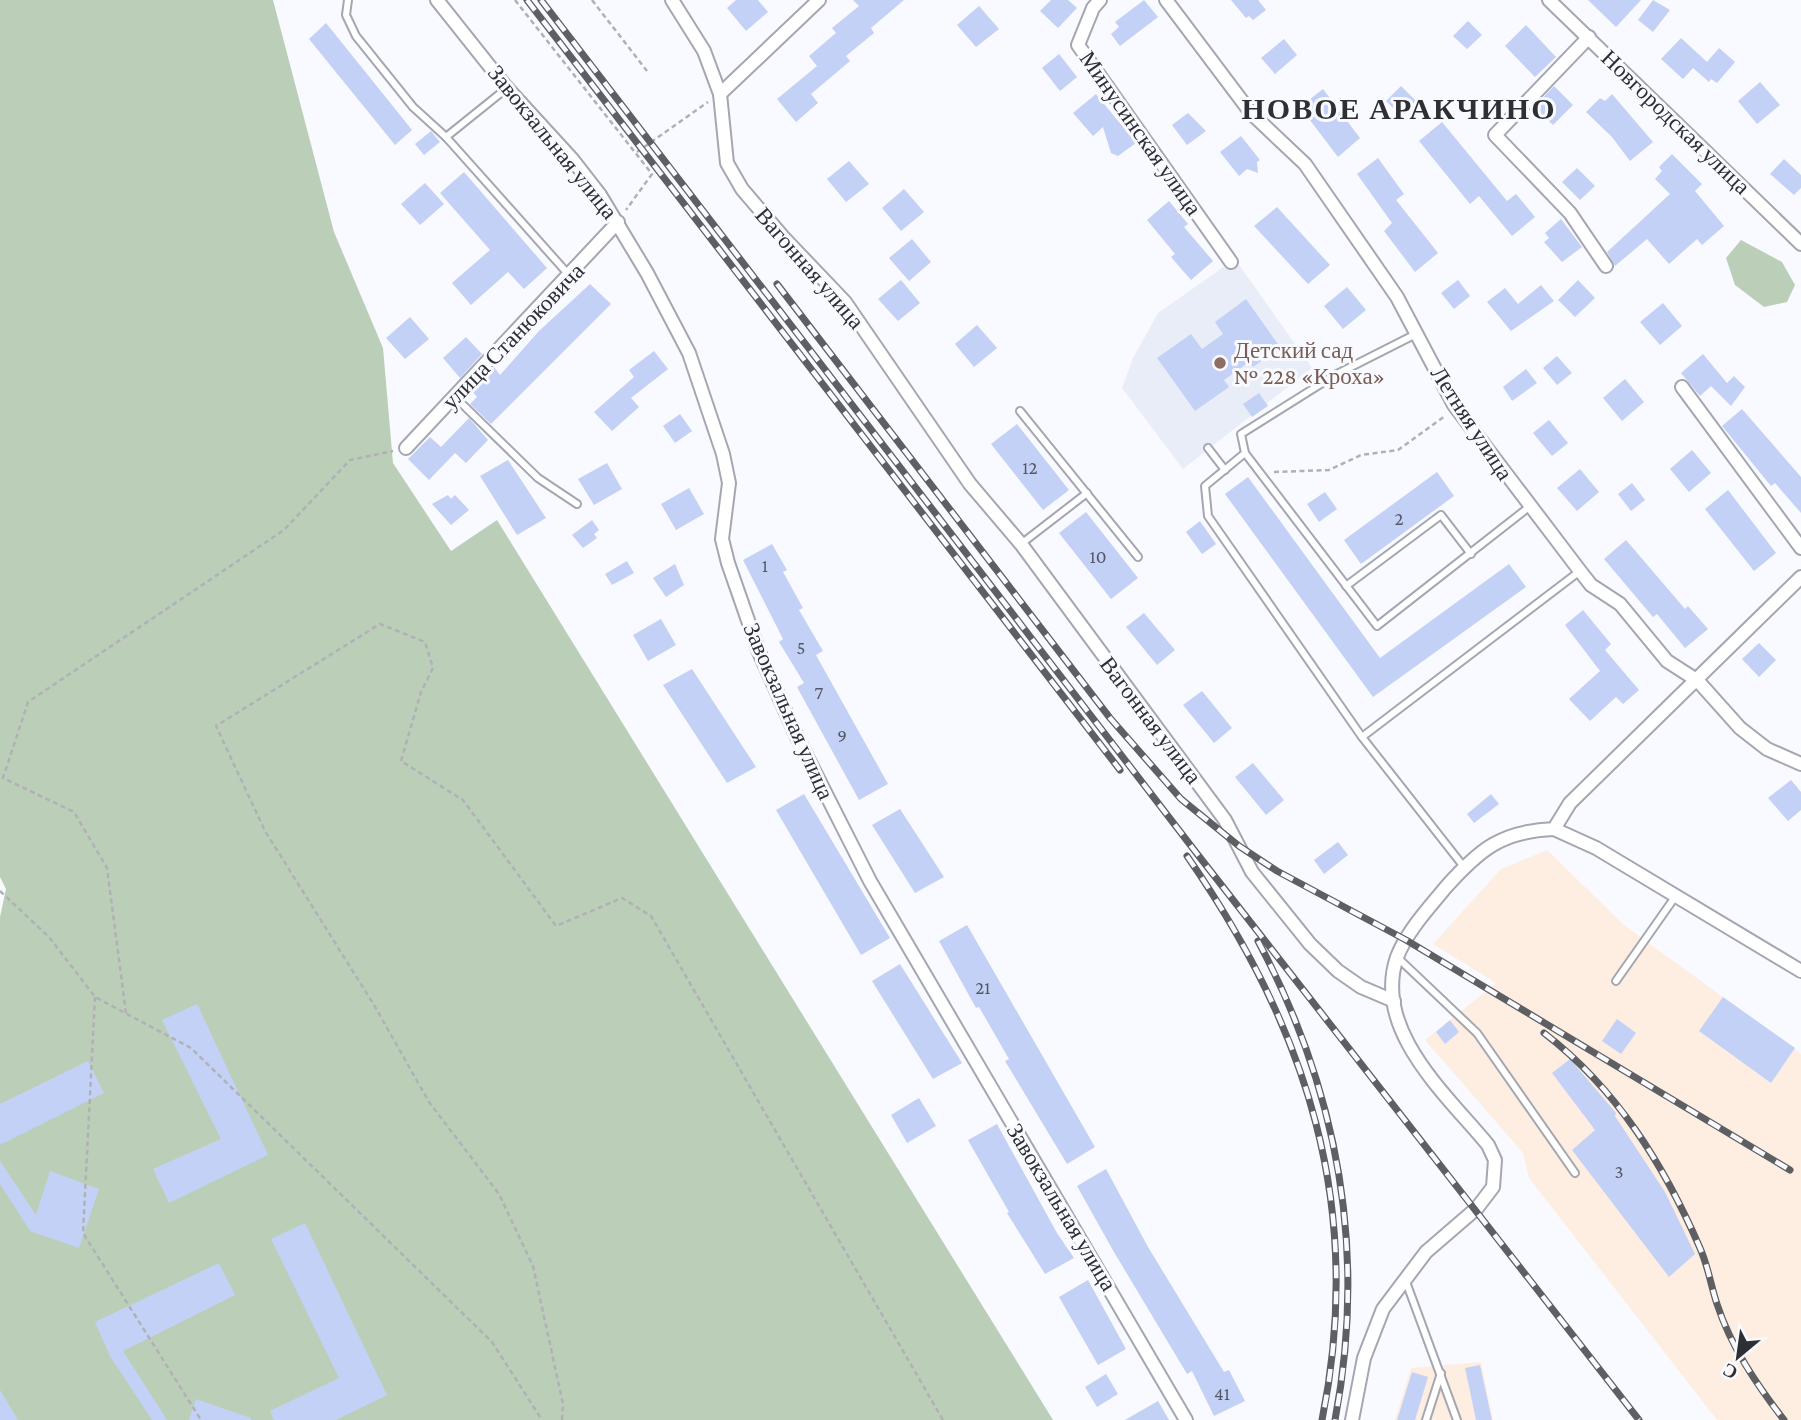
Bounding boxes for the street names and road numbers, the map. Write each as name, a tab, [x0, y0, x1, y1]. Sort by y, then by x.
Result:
street label: Новгородская улица	[1596, 44, 1756, 200]
street label: Минусинская улица	[1075, 46, 1207, 220]
street label: Завокзальная улица	[483, 60, 623, 224]
street label: Вагонная улица	[750, 202, 870, 334]
street label: улица Станюковича	[437, 258, 589, 414]
street label: Летняя улица	[1426, 361, 1518, 485]
street label: Завокзальная улица	[738, 619, 840, 803]
street label: Вагонная улица	[1095, 651, 1207, 789]
street label: Завокзальная улица	[1002, 1119, 1122, 1295]

